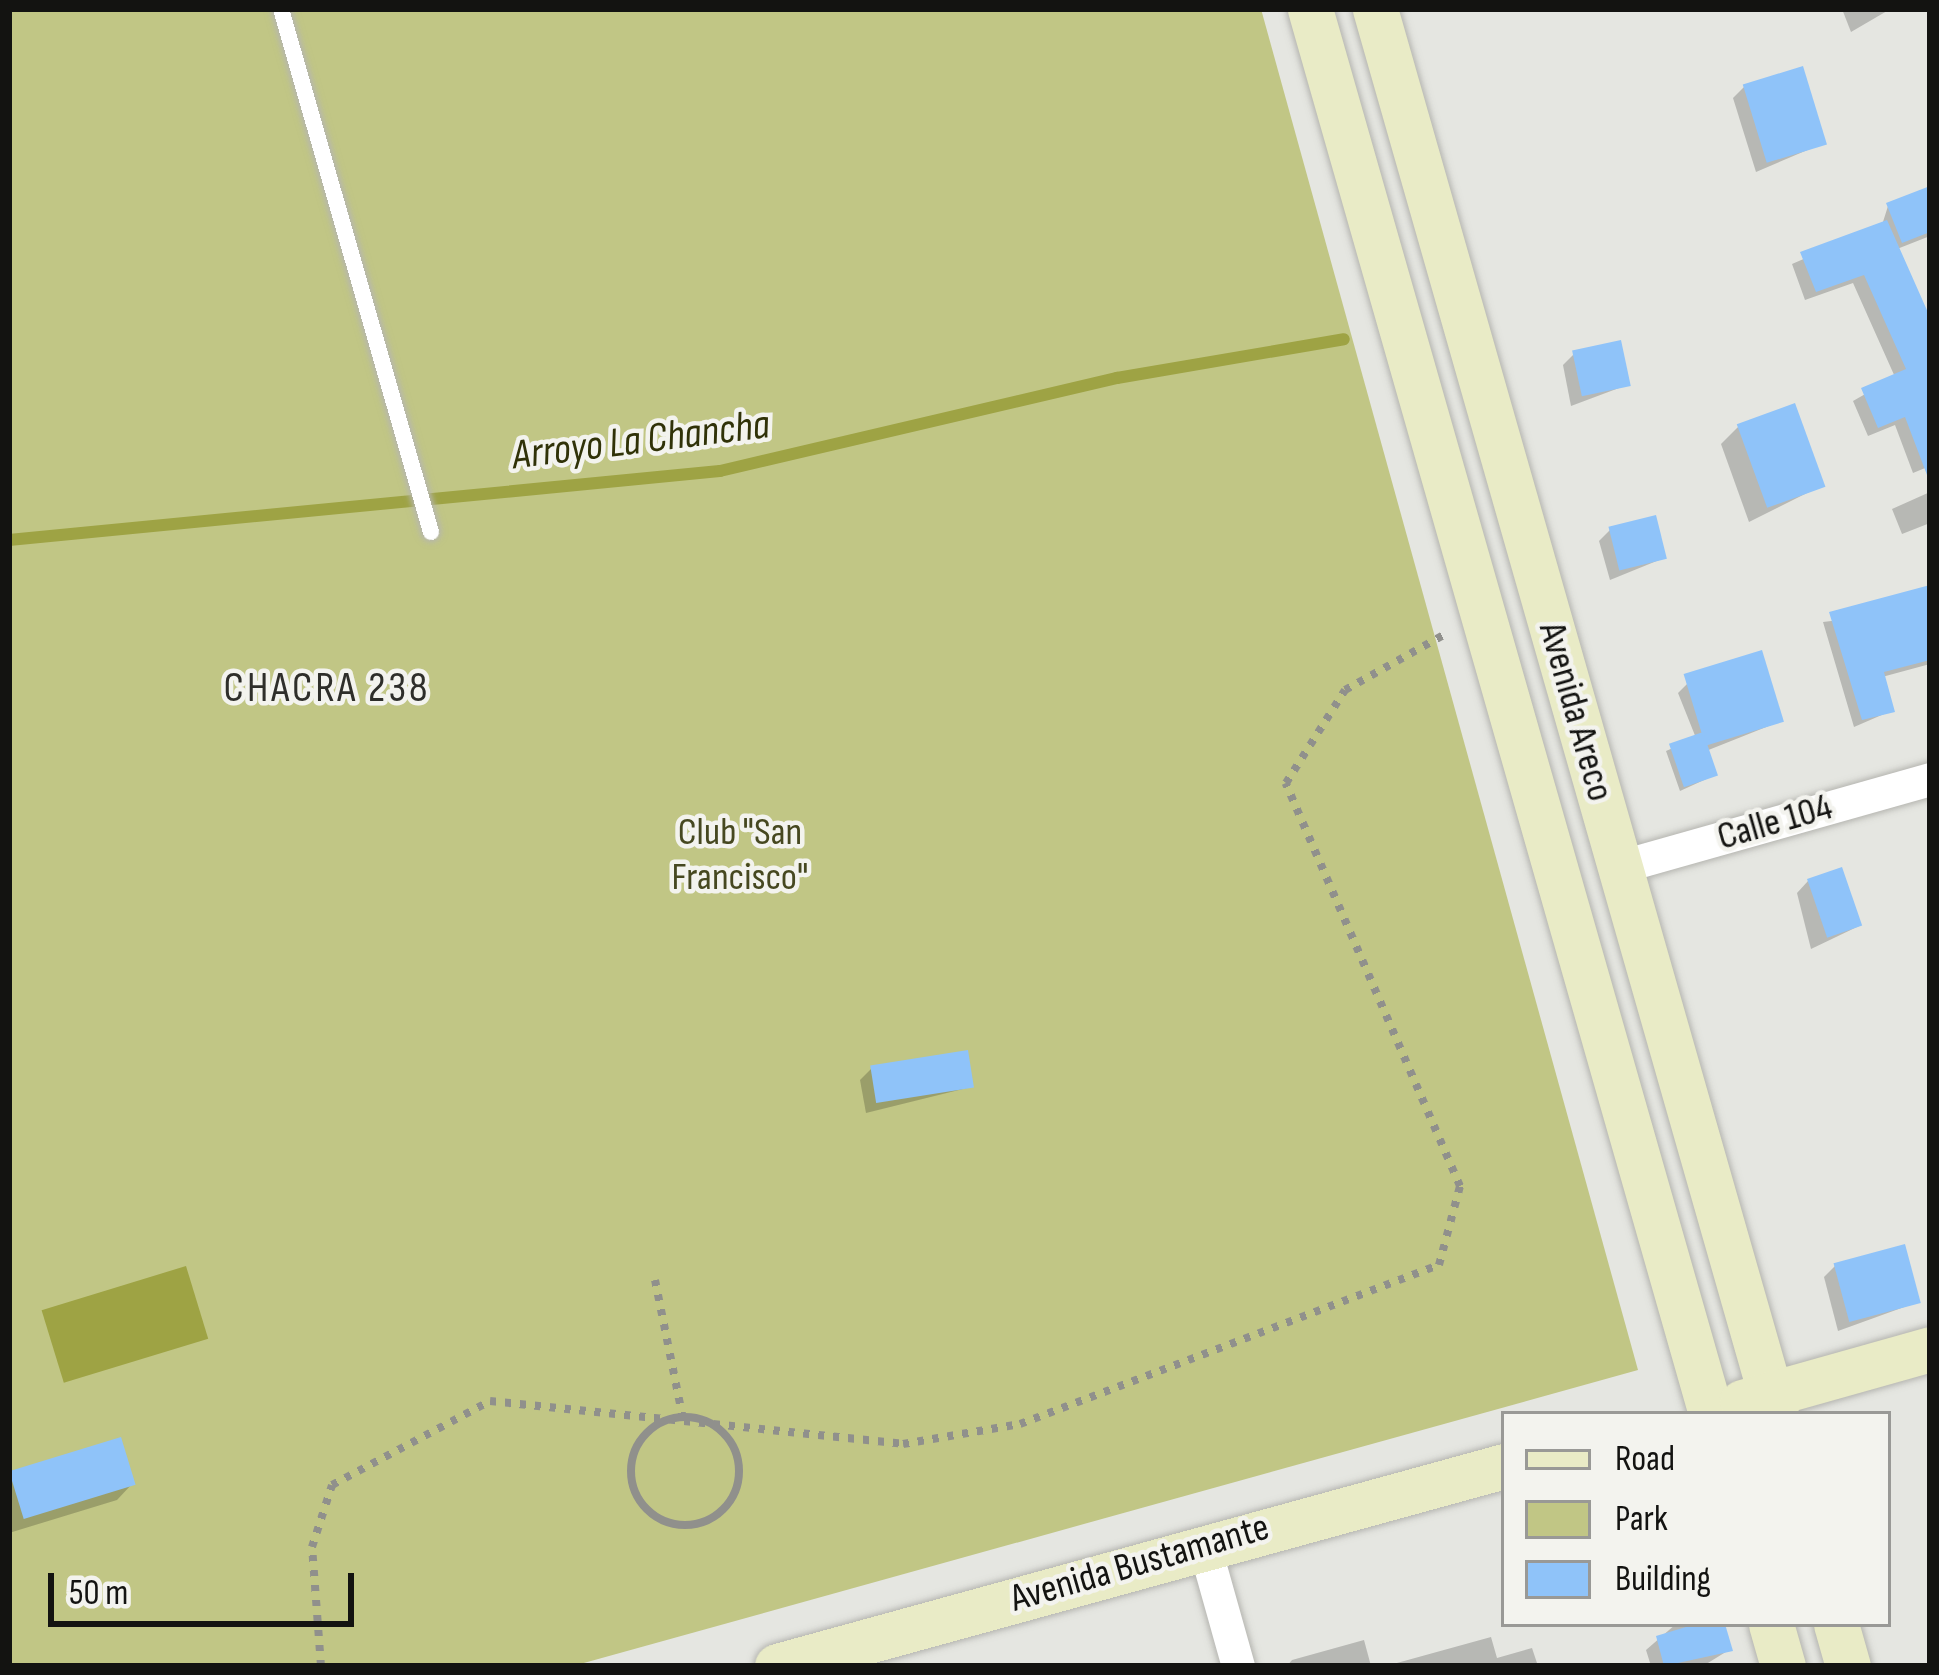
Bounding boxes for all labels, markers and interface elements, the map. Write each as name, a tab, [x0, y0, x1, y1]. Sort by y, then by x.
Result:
water label: Arroyo La Chancha	[509, 400, 773, 482]
street label: Avenida Areco	[1527, 617, 1623, 807]
district label: CHACRA 238	[224, 664, 430, 714]
street label: Calle 104	[1712, 784, 1838, 862]
park label: Club "San Francisco"	[672, 811, 808, 902]
legend	[1501, 1411, 1891, 1627]
text: Road	[1615, 1438, 1675, 1481]
text: Park	[1615, 1498, 1668, 1541]
street label: Avenida Bustamante	[1005, 1505, 1275, 1623]
scale bar	[54, 1549, 360, 1623]
text: Building	[1615, 1558, 1711, 1601]
text: 50 m	[69, 1572, 128, 1615]

